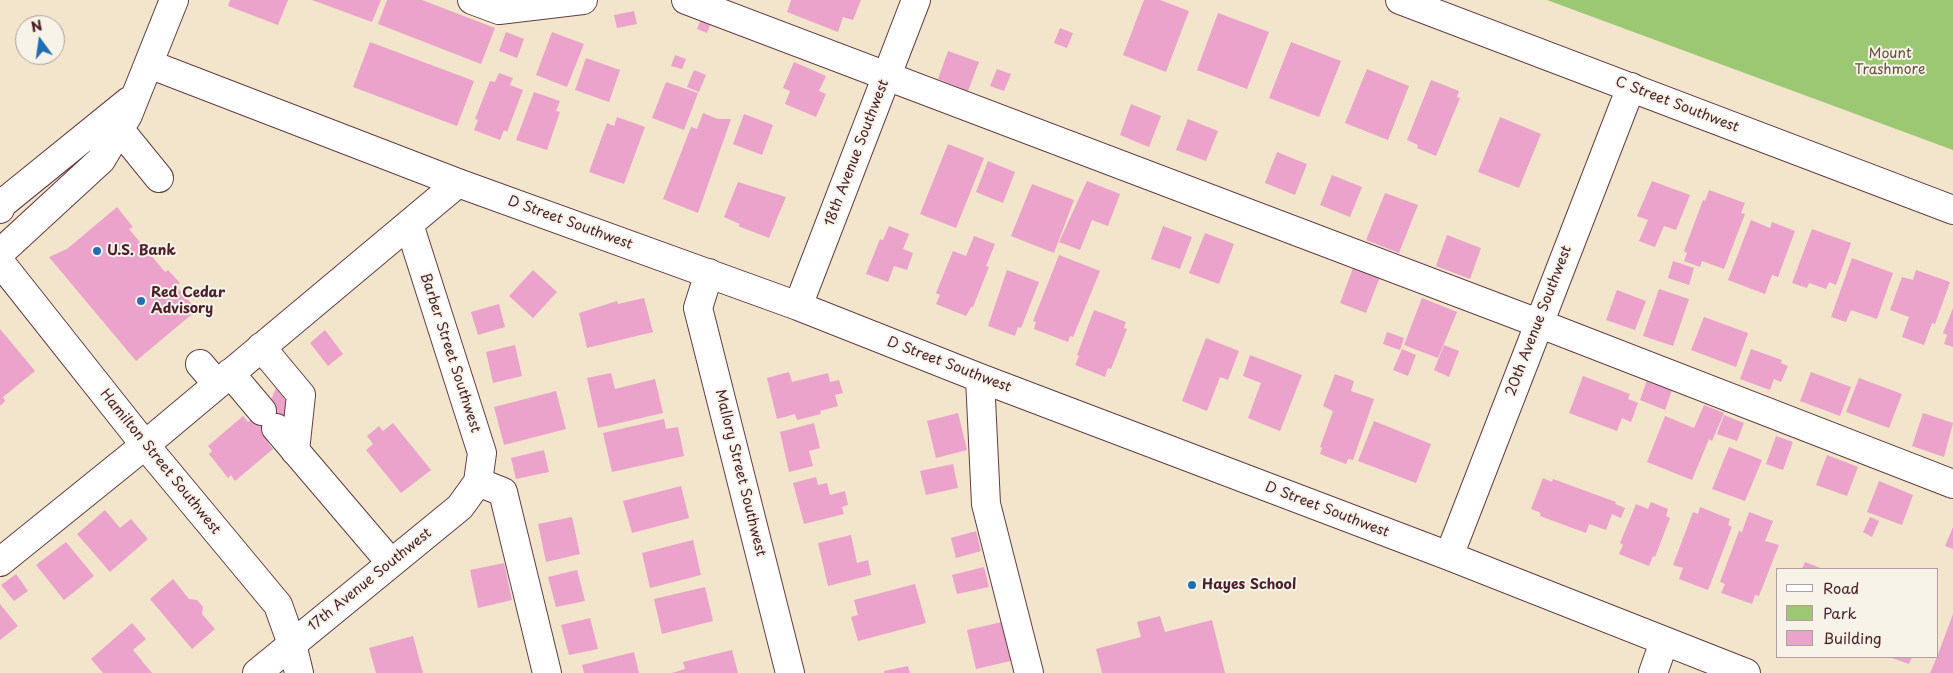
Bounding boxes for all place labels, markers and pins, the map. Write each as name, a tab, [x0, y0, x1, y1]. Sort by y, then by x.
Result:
place label: U.S. Bank	[107, 243, 176, 259]
marker: U.S. Bank	[91, 245, 103, 257]
place label: Red Cedar Advisory	[151, 285, 225, 318]
marker: Red Cedar Advisory	[135, 295, 147, 307]
place label: Hayes School	[1202, 577, 1296, 593]
marker: Hayes School	[1186, 579, 1198, 591]

